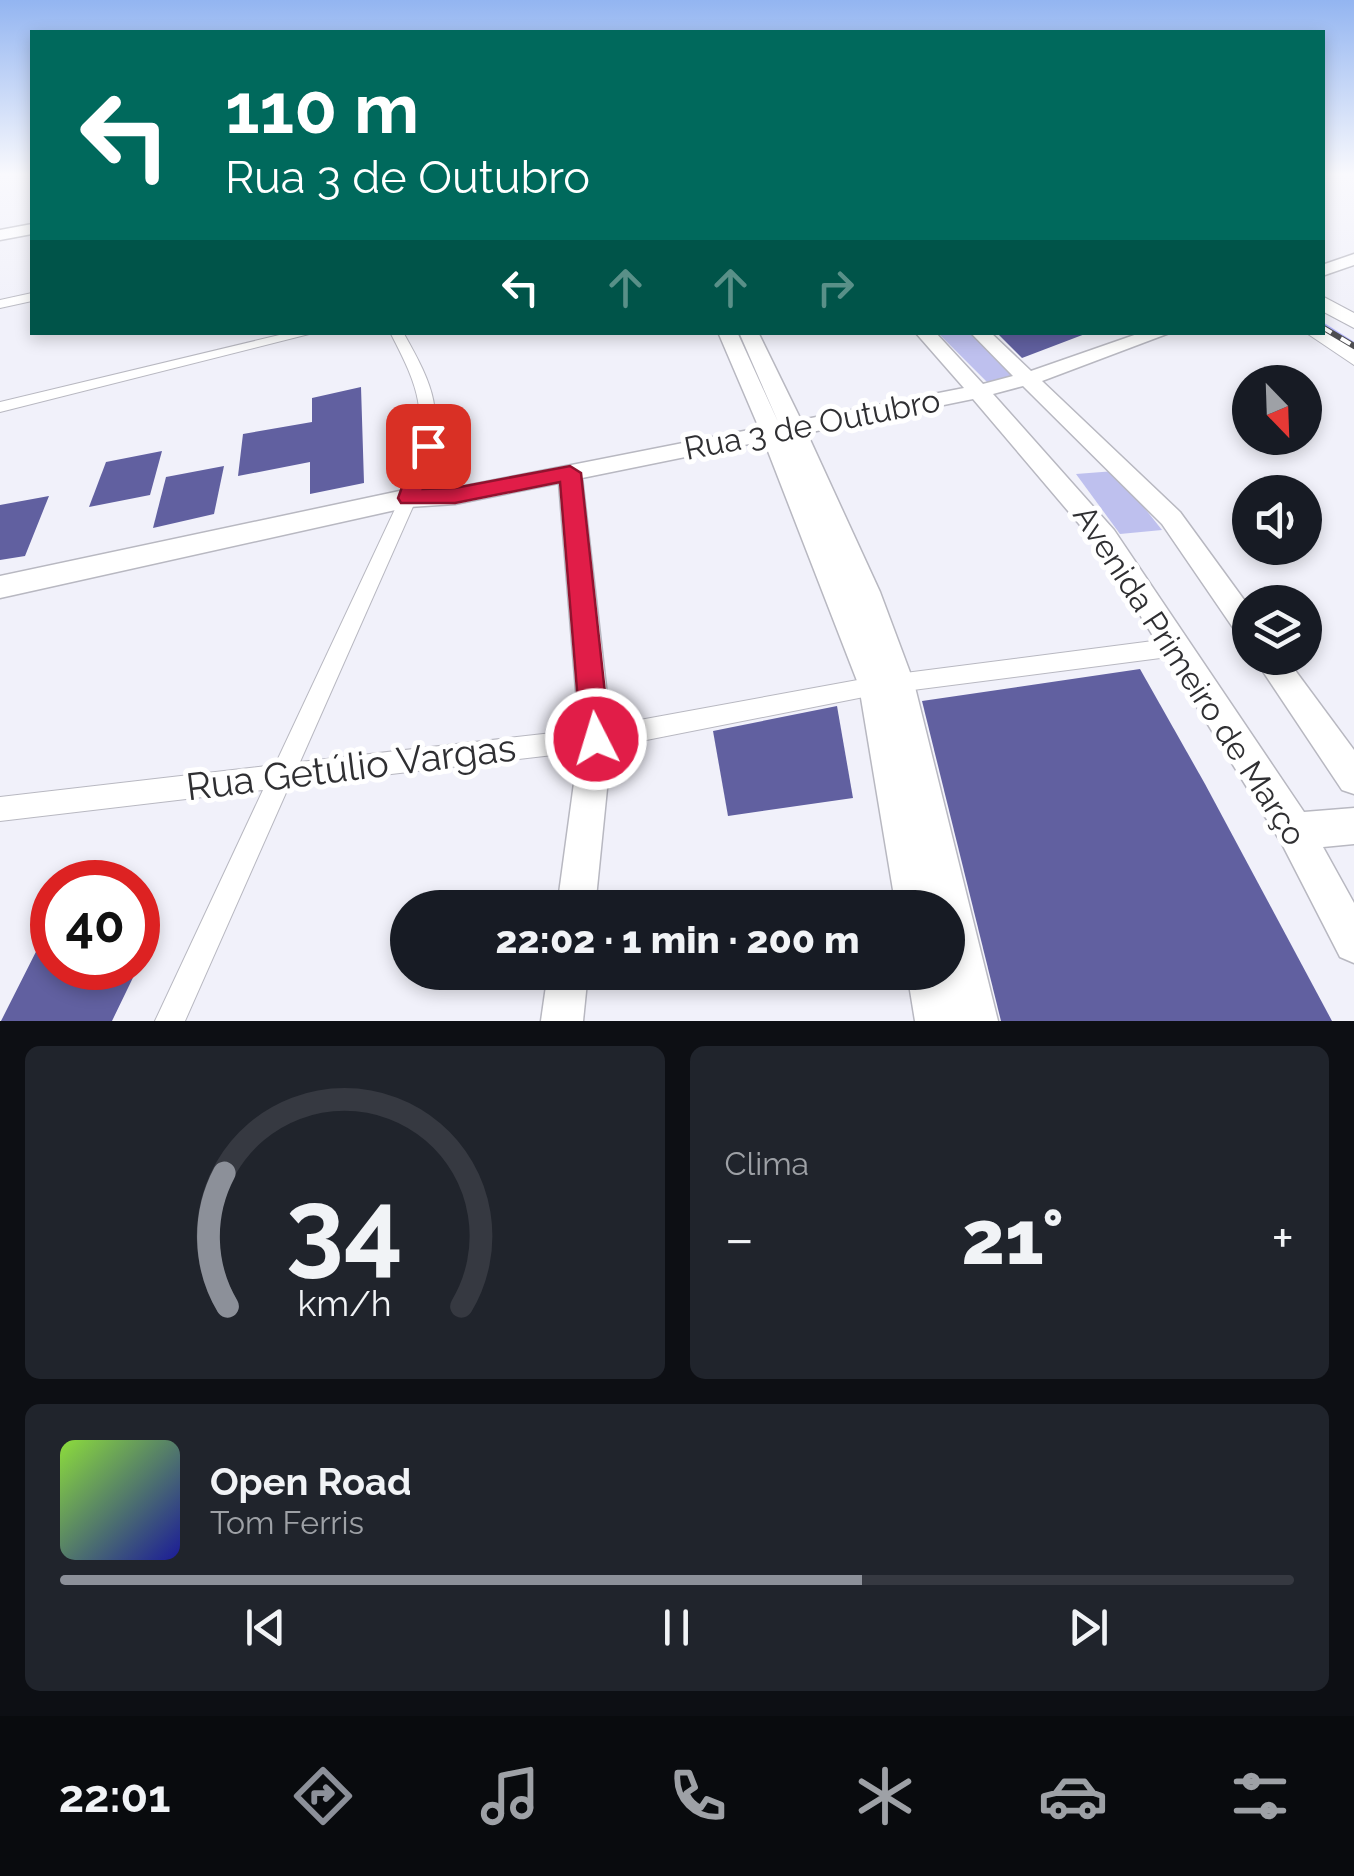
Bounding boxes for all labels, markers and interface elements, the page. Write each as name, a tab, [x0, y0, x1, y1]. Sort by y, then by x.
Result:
text: 110 m	[225, 67, 419, 149]
icon: left	[60, 70, 190, 200]
text: Rua 3 de Outubro	[225, 151, 590, 204]
icon: left	[493, 260, 548, 315]
icon: ahead	[598, 260, 653, 315]
icon: ahead	[703, 260, 758, 315]
icon: right	[808, 260, 863, 315]
north arrow	[1232, 365, 1322, 455]
map controls	[1232, 365, 1322, 675]
street label: Rua 3 de Outubro	[681, 381, 943, 467]
pin	[386, 404, 471, 489]
icon: arrive	[401, 419, 456, 474]
button: sound	[1232, 475, 1322, 565]
street label: Avenida Primeiro de Março	[1066, 498, 1314, 852]
button: layers	[1232, 585, 1322, 675]
position arrow	[544, 687, 648, 791]
street label: Rua Getúlio Vargas	[184, 724, 518, 810]
speed limit sign: 40	[30, 860, 160, 990]
text: 22:02 · 1 min · 200 m	[495, 917, 860, 962]
text: Clima	[725, 1145, 809, 1182]
text: 34	[286, 1166, 403, 1288]
text: 21°	[961, 1193, 1064, 1282]
text: −	[725, 1206, 754, 1271]
text: +	[1271, 1206, 1294, 1271]
text: km/h	[298, 1282, 392, 1324]
text: Open Road	[210, 1459, 411, 1504]
text: Tom Ferris	[210, 1504, 364, 1541]
icon: previous	[238, 1600, 293, 1655]
icon: pause	[649, 1600, 704, 1655]
icon: next	[1061, 1600, 1116, 1655]
icon: directions	[288, 1761, 358, 1831]
icon: music	[475, 1761, 545, 1831]
icon: phone	[663, 1761, 733, 1831]
icon: climate	[850, 1761, 920, 1831]
icon: car	[1038, 1761, 1108, 1831]
icon: filters	[1225, 1761, 1295, 1831]
text: 22:01	[59, 1770, 170, 1823]

